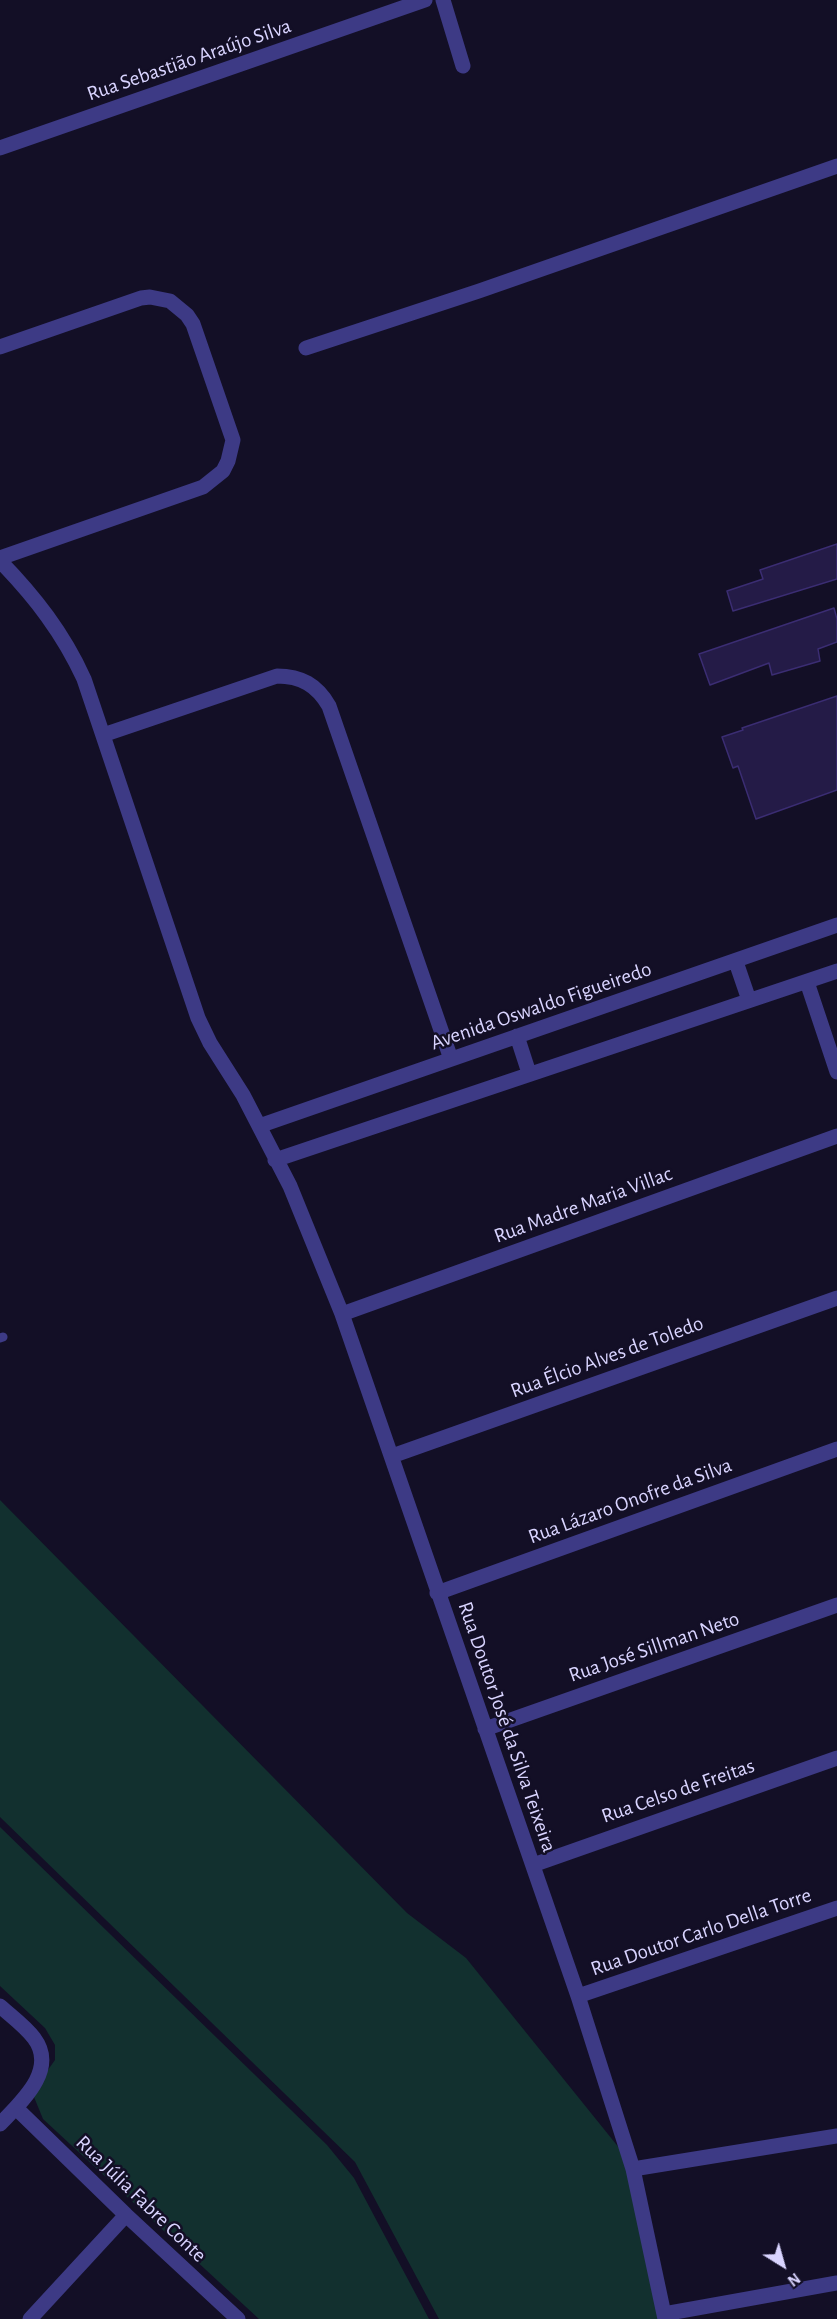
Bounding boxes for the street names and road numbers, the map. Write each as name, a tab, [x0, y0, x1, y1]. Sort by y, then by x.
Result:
street label: Rua Sebastião Araújo Silva	[84, 13, 294, 107]
street label: Avenida Oswaldo Figueiredo	[427, 956, 655, 1056]
street label: Rua Madre Maria Villac	[490, 1161, 676, 1249]
street label: Rua Élcio Alves de Toledo	[507, 1310, 707, 1404]
street label: Rua Lázaro Onofre da Silva	[525, 1452, 735, 1550]
street label: Rua Doutor José da Silva Teixeira	[452, 1598, 562, 1856]
street label: Rua José Sillman Neto	[565, 1606, 743, 1688]
street label: Rua Celso de Freitas	[598, 1753, 758, 1829]
street label: Rua Doutor Carlo Della Torre	[587, 1882, 815, 1982]
street label: Rua Júlia Fabre Conte	[70, 2130, 212, 2268]

